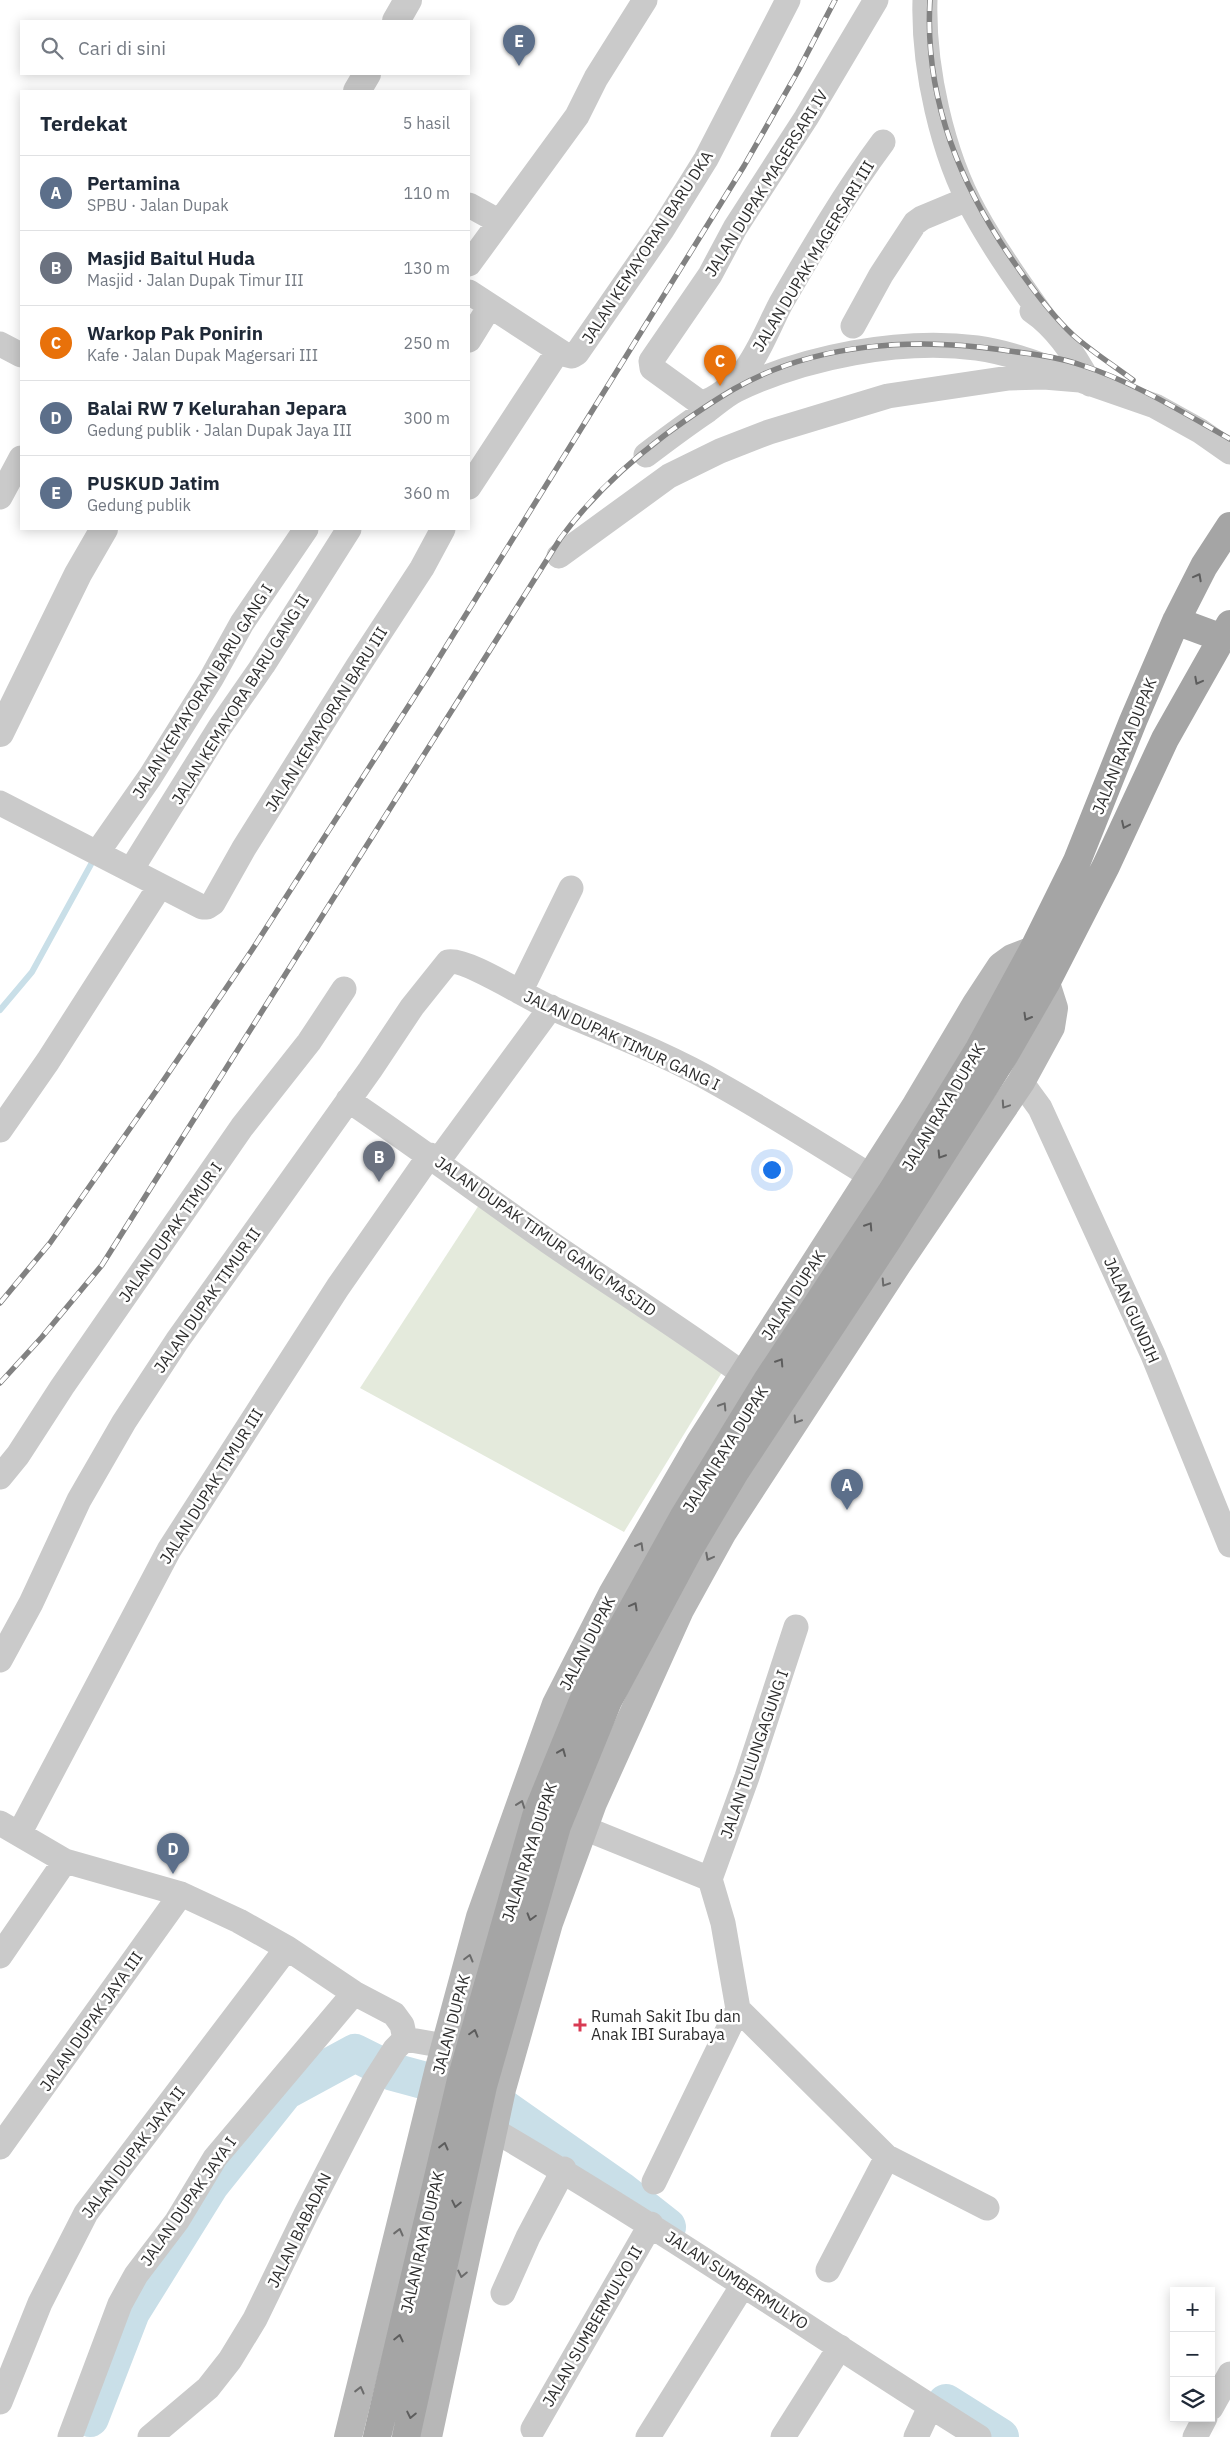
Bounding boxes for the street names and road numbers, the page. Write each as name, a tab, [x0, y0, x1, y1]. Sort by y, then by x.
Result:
street label: JALAN DUPAK MAGERSARI IV	[700, 86, 832, 280]
street label: JALAN KEMAYORAN BARU DKA	[577, 147, 717, 347]
street label: JALAN DUPAK MAGERSARI III	[748, 157, 878, 355]
street label: JALAN KEMAYORAN BARU GANG I	[128, 580, 276, 802]
street label: JALAN KEMAYORA BARU GANG II	[167, 590, 313, 808]
street label: JALAN KEMAYORAN BARU III	[261, 623, 391, 815]
street label: JALAN RAYA DUPAK	[1088, 675, 1160, 817]
street label: JALAN DUPAK TIMUR GANG I	[521, 986, 723, 1094]
street label: JALAN RAYA DUPAK	[897, 1040, 989, 1174]
street label: JALAN DUPAK TIMUR GANG MASJID	[432, 1152, 660, 1320]
street label: JALAN DUPAK TIMUR I	[114, 1158, 226, 1306]
street label: JALAN DUPAK TIMUR II	[149, 1223, 265, 1377]
street label: JALAN DUPAK	[757, 1246, 829, 1344]
street label: JALAN GUNDIH	[1100, 1254, 1164, 1366]
street label: JALAN RAYA DUPAK	[678, 1382, 772, 1516]
street label: JALAN DUPAK TIMUR III	[155, 1405, 267, 1567]
street label: JALAN DUPAK	[555, 1593, 619, 1693]
street label: JALAN TULUNGAGUNG I	[716, 1667, 792, 1841]
street label: JALAN RAYA DUPAK	[497, 1780, 561, 1924]
street label: JALAN DUPAK JAYA III	[35, 1947, 147, 2095]
street label: JALAN DUPAK	[428, 1972, 474, 2076]
street label: JALAN DUPAK JAYA II	[77, 2082, 189, 2222]
street label: JALAN DUPAK JAYA I	[136, 2133, 240, 2269]
street label: JALAN BABADAN	[263, 2169, 335, 2291]
street label: JALAN RAYA DUPAK	[396, 2169, 448, 2315]
street label: JALAN SUMBERMULYO	[662, 2226, 812, 2334]
street label: JALAN SUMBERMULYO II	[538, 2242, 646, 2410]

